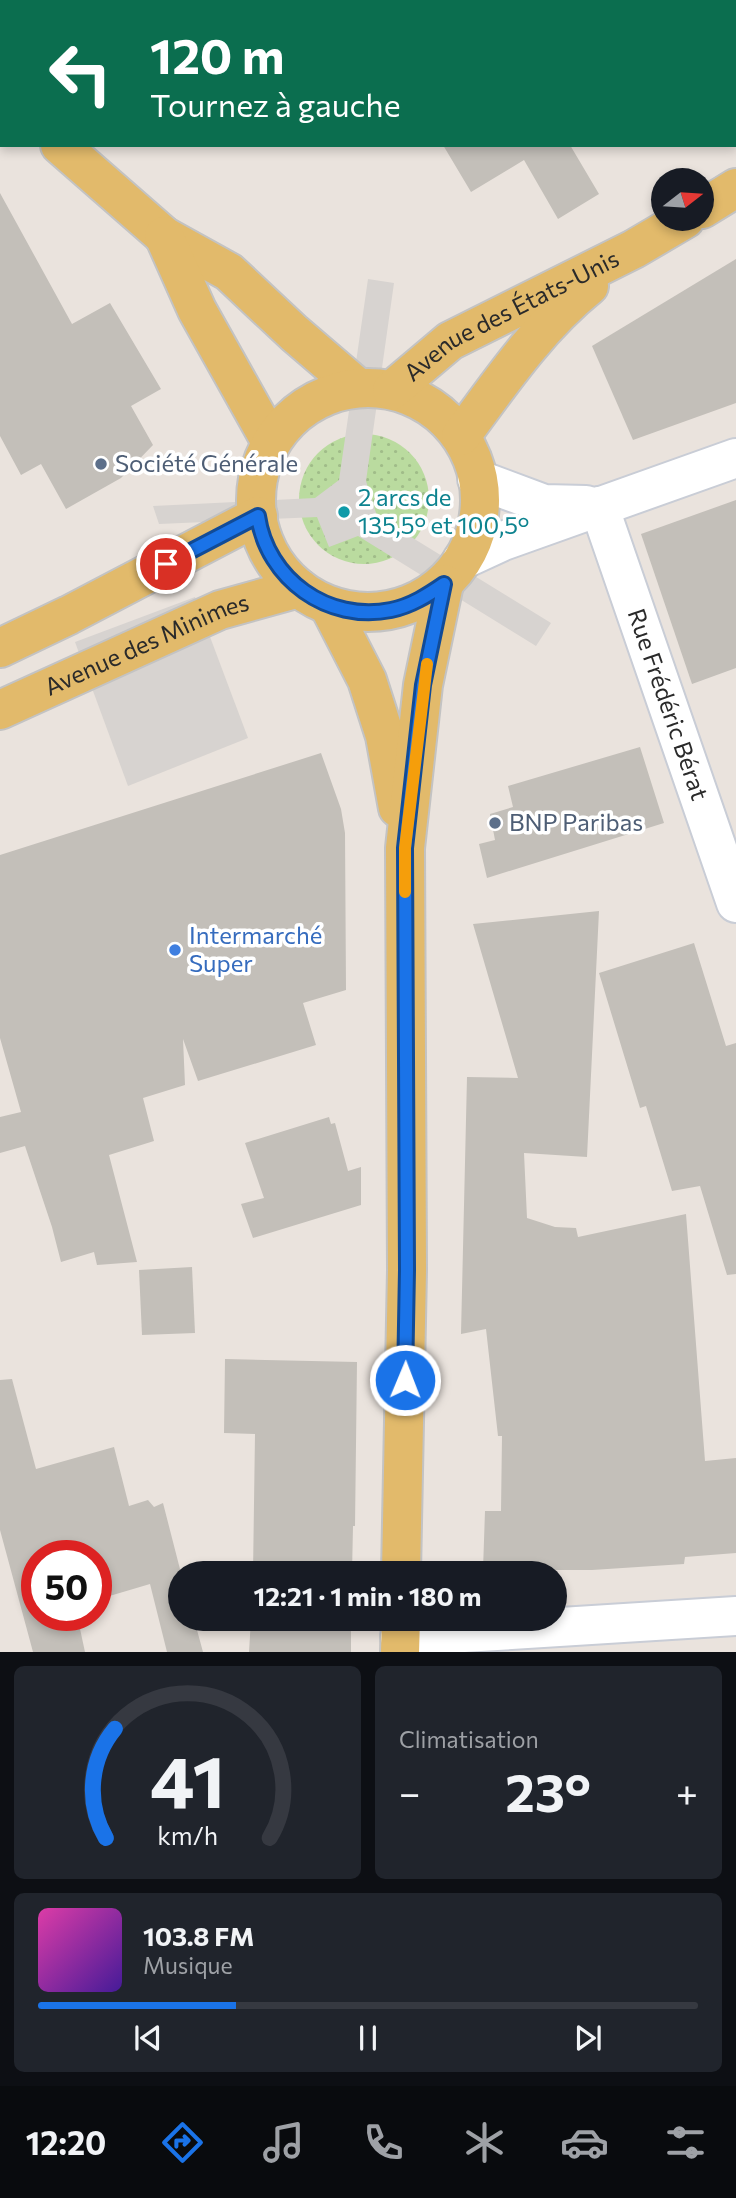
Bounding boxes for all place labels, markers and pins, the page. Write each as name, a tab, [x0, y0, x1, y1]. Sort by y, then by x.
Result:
place label: Société Générale	[115, 448, 298, 477]
marker: Société Générale	[93, 456, 109, 472]
place label: 2 arcs de 135,5° et 100,5°	[358, 482, 529, 539]
marker: 2 arcs de 135,5° et 100,5°	[336, 504, 352, 520]
pin	[136, 534, 196, 594]
place label: BNP Paribas	[509, 807, 643, 836]
marker: BNP Paribas	[487, 815, 503, 831]
place label: Intermarché Super	[189, 920, 322, 977]
marker: Intermarché Super	[167, 942, 183, 958]

